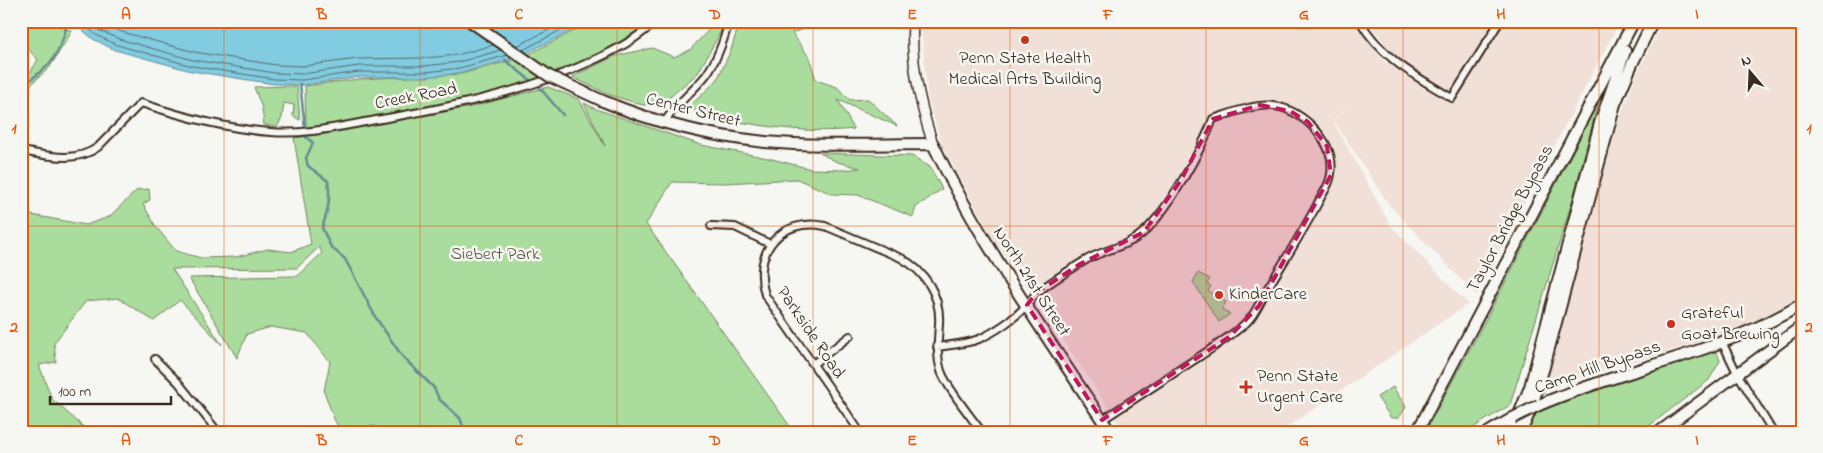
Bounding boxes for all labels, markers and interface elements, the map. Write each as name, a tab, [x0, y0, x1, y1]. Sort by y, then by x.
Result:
text: A	[121, 3, 131, 27]
text: B	[316, 3, 328, 27]
text: C	[515, 3, 524, 27]
text: D	[708, 3, 721, 27]
text: E	[907, 3, 917, 27]
text: F	[1102, 3, 1114, 27]
text: G	[1299, 3, 1309, 27]
text: H	[1496, 3, 1506, 27]
text: I	[1695, 3, 1699, 27]
marker: Penn State Health Medical Arts Building	[1019, 34, 1031, 46]
place label: Penn State Health Medical Arts Building	[949, 46, 1101, 94]
north arrow	[1726, 48, 1776, 98]
text: N	[1738, 50, 1754, 73]
street label: Creek Road	[373, 76, 459, 118]
street label: Center Street	[643, 87, 743, 135]
text: 1	[11, 117, 17, 141]
text: 1	[1806, 117, 1812, 141]
street label: Taylor Bridge Bypass	[1461, 140, 1562, 298]
street label: North 21st Street	[986, 222, 1076, 342]
park label: Siebert Park	[450, 242, 540, 268]
street label: Parkside Road	[769, 281, 851, 385]
place label: KinderCare	[1229, 282, 1308, 308]
marker: KinderCare	[1213, 289, 1225, 301]
place label: Grateful Goat Brewing	[1681, 301, 1780, 349]
text: 2	[9, 316, 18, 340]
text: 2	[1804, 316, 1813, 340]
marker: Grateful Goat Brewing	[1665, 318, 1677, 330]
street label: Camp Hill Bypass	[1531, 334, 1665, 402]
place label: Penn State Urgent Care	[1257, 364, 1344, 412]
scale bar	[50, 373, 171, 405]
marker: Penn State Urgent Care	[1239, 380, 1253, 394]
text: 100 m	[58, 381, 91, 403]
text: A	[121, 429, 131, 453]
text: B	[316, 429, 328, 453]
text: C	[515, 429, 524, 453]
text: D	[708, 429, 721, 453]
text: E	[907, 429, 917, 453]
text: F	[1102, 429, 1114, 453]
text: G	[1299, 429, 1309, 453]
text: H	[1496, 429, 1506, 453]
text: I	[1695, 429, 1699, 453]

